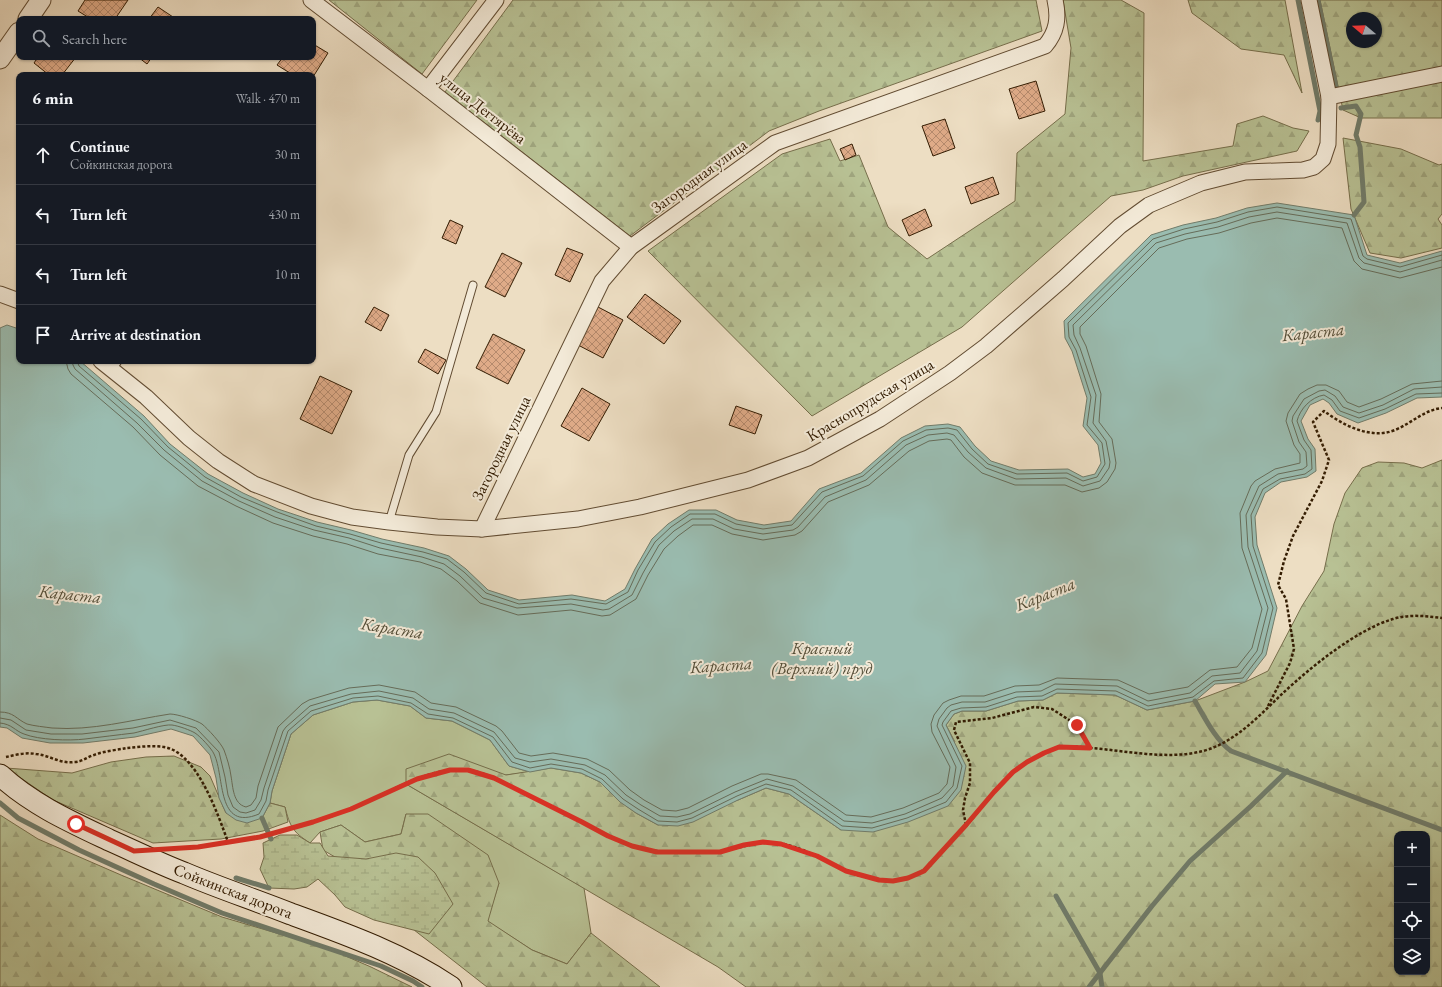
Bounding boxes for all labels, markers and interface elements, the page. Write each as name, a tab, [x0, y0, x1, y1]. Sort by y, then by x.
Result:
north arrow	[1346, 12, 1382, 48]
search box	[16, 16, 316, 60]
icon: search	[30, 27, 52, 49]
text: Search here	[62, 29, 127, 48]
street label: улица Дегтярёва	[435, 67, 531, 149]
text: 6 min	[32, 87, 73, 109]
text: Walk · 470 m	[236, 90, 300, 107]
street label: Загородная улица	[647, 134, 752, 218]
text: Continue	[70, 137, 130, 156]
icon: ahead	[32, 144, 54, 166]
text: 30 m	[275, 146, 300, 163]
text: Сойкинская дорога	[70, 156, 172, 173]
icon: left	[32, 204, 54, 226]
text: Turn left	[70, 205, 127, 224]
text: 430 m	[269, 206, 300, 223]
icon: left	[32, 264, 54, 286]
text: Turn left	[70, 265, 127, 284]
text: 10 m	[275, 266, 300, 283]
water label: Караста	[1280, 318, 1345, 346]
icon: arrive	[32, 324, 54, 346]
text: Arrive at destination	[70, 325, 201, 344]
street label: Краснопрудская улица	[802, 353, 938, 446]
street label: Загородная улица	[467, 392, 536, 504]
water label: Караста	[1011, 572, 1078, 616]
water label: Караста	[37, 580, 102, 608]
water label: Караста	[358, 612, 425, 644]
water label: Красный (Верхний) пруд	[772, 637, 873, 679]
water label: Караста	[688, 652, 753, 678]
route end	[1068, 716, 1086, 734]
route start	[67, 815, 85, 833]
map controls	[1394, 831, 1430, 975]
button: +	[1394, 831, 1430, 867]
street label: Сойкинская дорога	[170, 859, 296, 924]
button: −	[1394, 867, 1430, 903]
button: locate	[1394, 903, 1430, 939]
button: layers	[1394, 939, 1430, 975]

